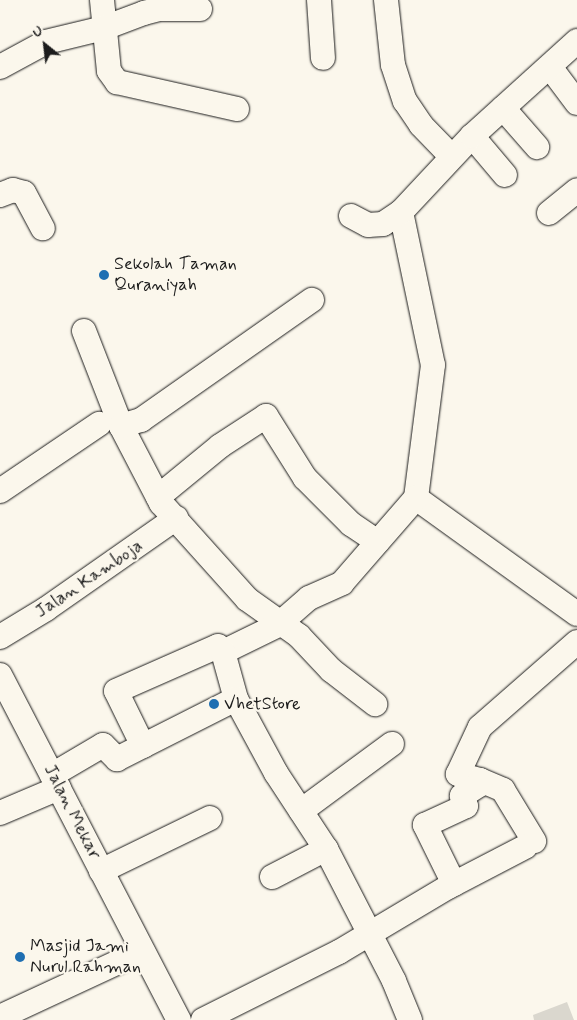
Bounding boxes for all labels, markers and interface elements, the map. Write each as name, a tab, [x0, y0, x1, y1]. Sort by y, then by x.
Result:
north arrow	[20, 20, 70, 70]
text: U	[29, 22, 46, 42]
place label: Sekolah Taman Quraniyah	[114, 254, 235, 296]
marker: Sekolah Taman Quraniyah	[98, 269, 110, 281]
street label: Jalan Kamboja	[31, 535, 147, 623]
place label: VhetStore	[224, 693, 301, 715]
marker: VhetStore	[208, 698, 220, 710]
street label: Jalan Mekar	[39, 761, 105, 863]
place label: Masjid Jami Nurul Rahman	[30, 936, 139, 979]
marker: Masjid Jami Nurul Rahman	[14, 951, 26, 963]

